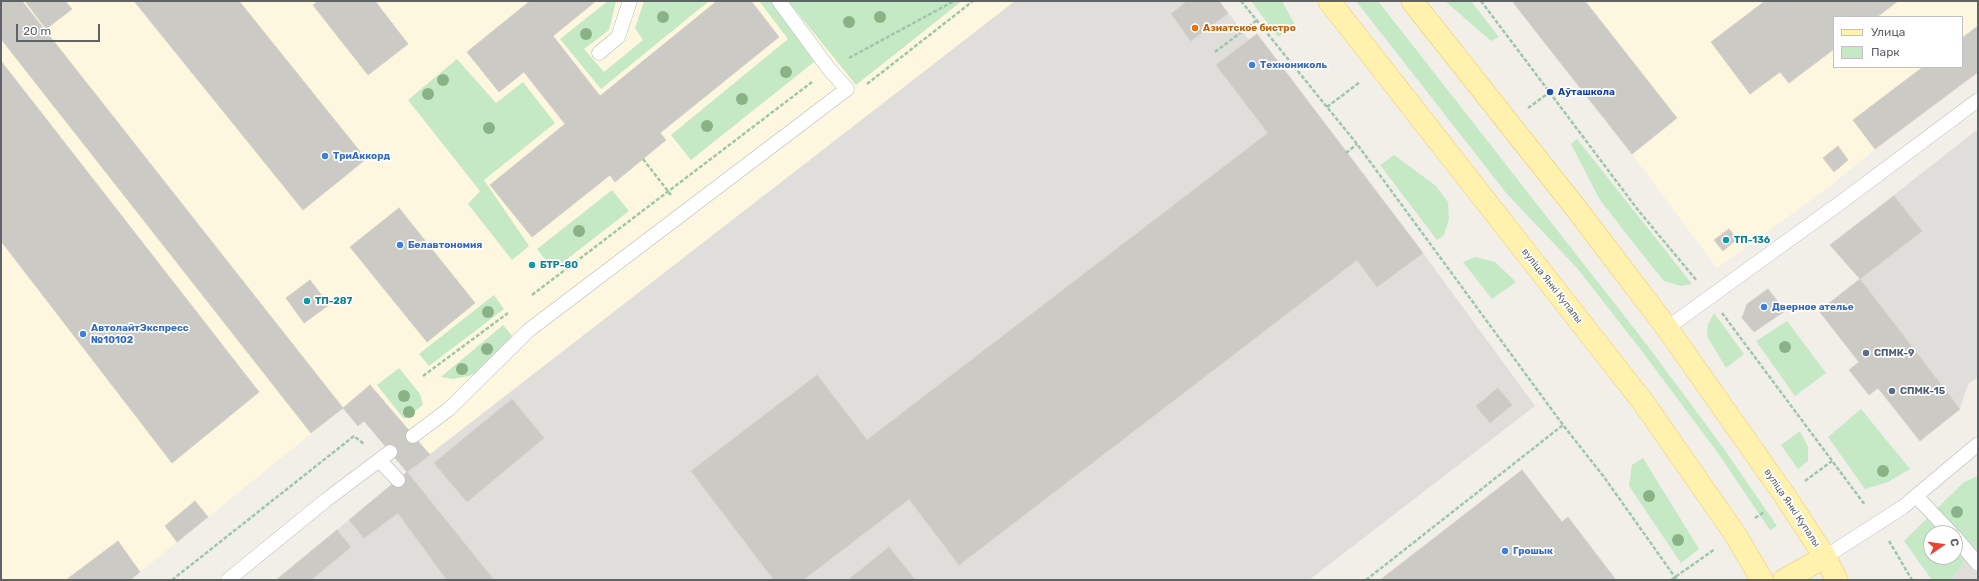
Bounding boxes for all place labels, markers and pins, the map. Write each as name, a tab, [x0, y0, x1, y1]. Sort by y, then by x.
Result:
place label: Азиатское бистро	[1203, 22, 1296, 34]
marker: Азиатское бистро	[1190, 23, 1200, 33]
place label: Технониколь	[1260, 59, 1327, 71]
marker: Технониколь	[1247, 60, 1257, 70]
place label: Аўташкола	[1558, 86, 1615, 98]
marker: Аўташкола	[1545, 87, 1555, 97]
place label: ТриАккорд	[333, 150, 390, 162]
marker: ТриАккорд	[320, 151, 330, 161]
place label: ТП-136	[1734, 234, 1770, 246]
marker: ТП-136	[1721, 235, 1731, 245]
place label: Белавтономия	[408, 239, 482, 251]
marker: Белавтономия	[395, 240, 405, 250]
place label: БТР-80	[540, 259, 578, 271]
marker: БТР-80	[527, 260, 537, 270]
place label: ТП-287	[315, 295, 352, 307]
marker: ТП-287	[302, 296, 312, 306]
place label: Дверное ателье	[1772, 301, 1854, 313]
marker: Дверное ателье	[1759, 302, 1769, 312]
place label: АвтолайтЭкспресс №10102	[91, 322, 189, 346]
marker: АвтолайтЭкспресс №10102	[78, 329, 88, 339]
place label: СПМК-9	[1874, 347, 1914, 359]
marker: СПМК-9	[1861, 348, 1871, 358]
place label: СПМК-15	[1900, 385, 1945, 397]
marker: СПМК-15	[1887, 386, 1897, 396]
place label: Грошык	[1513, 545, 1553, 557]
marker: Грошык	[1500, 546, 1510, 556]

